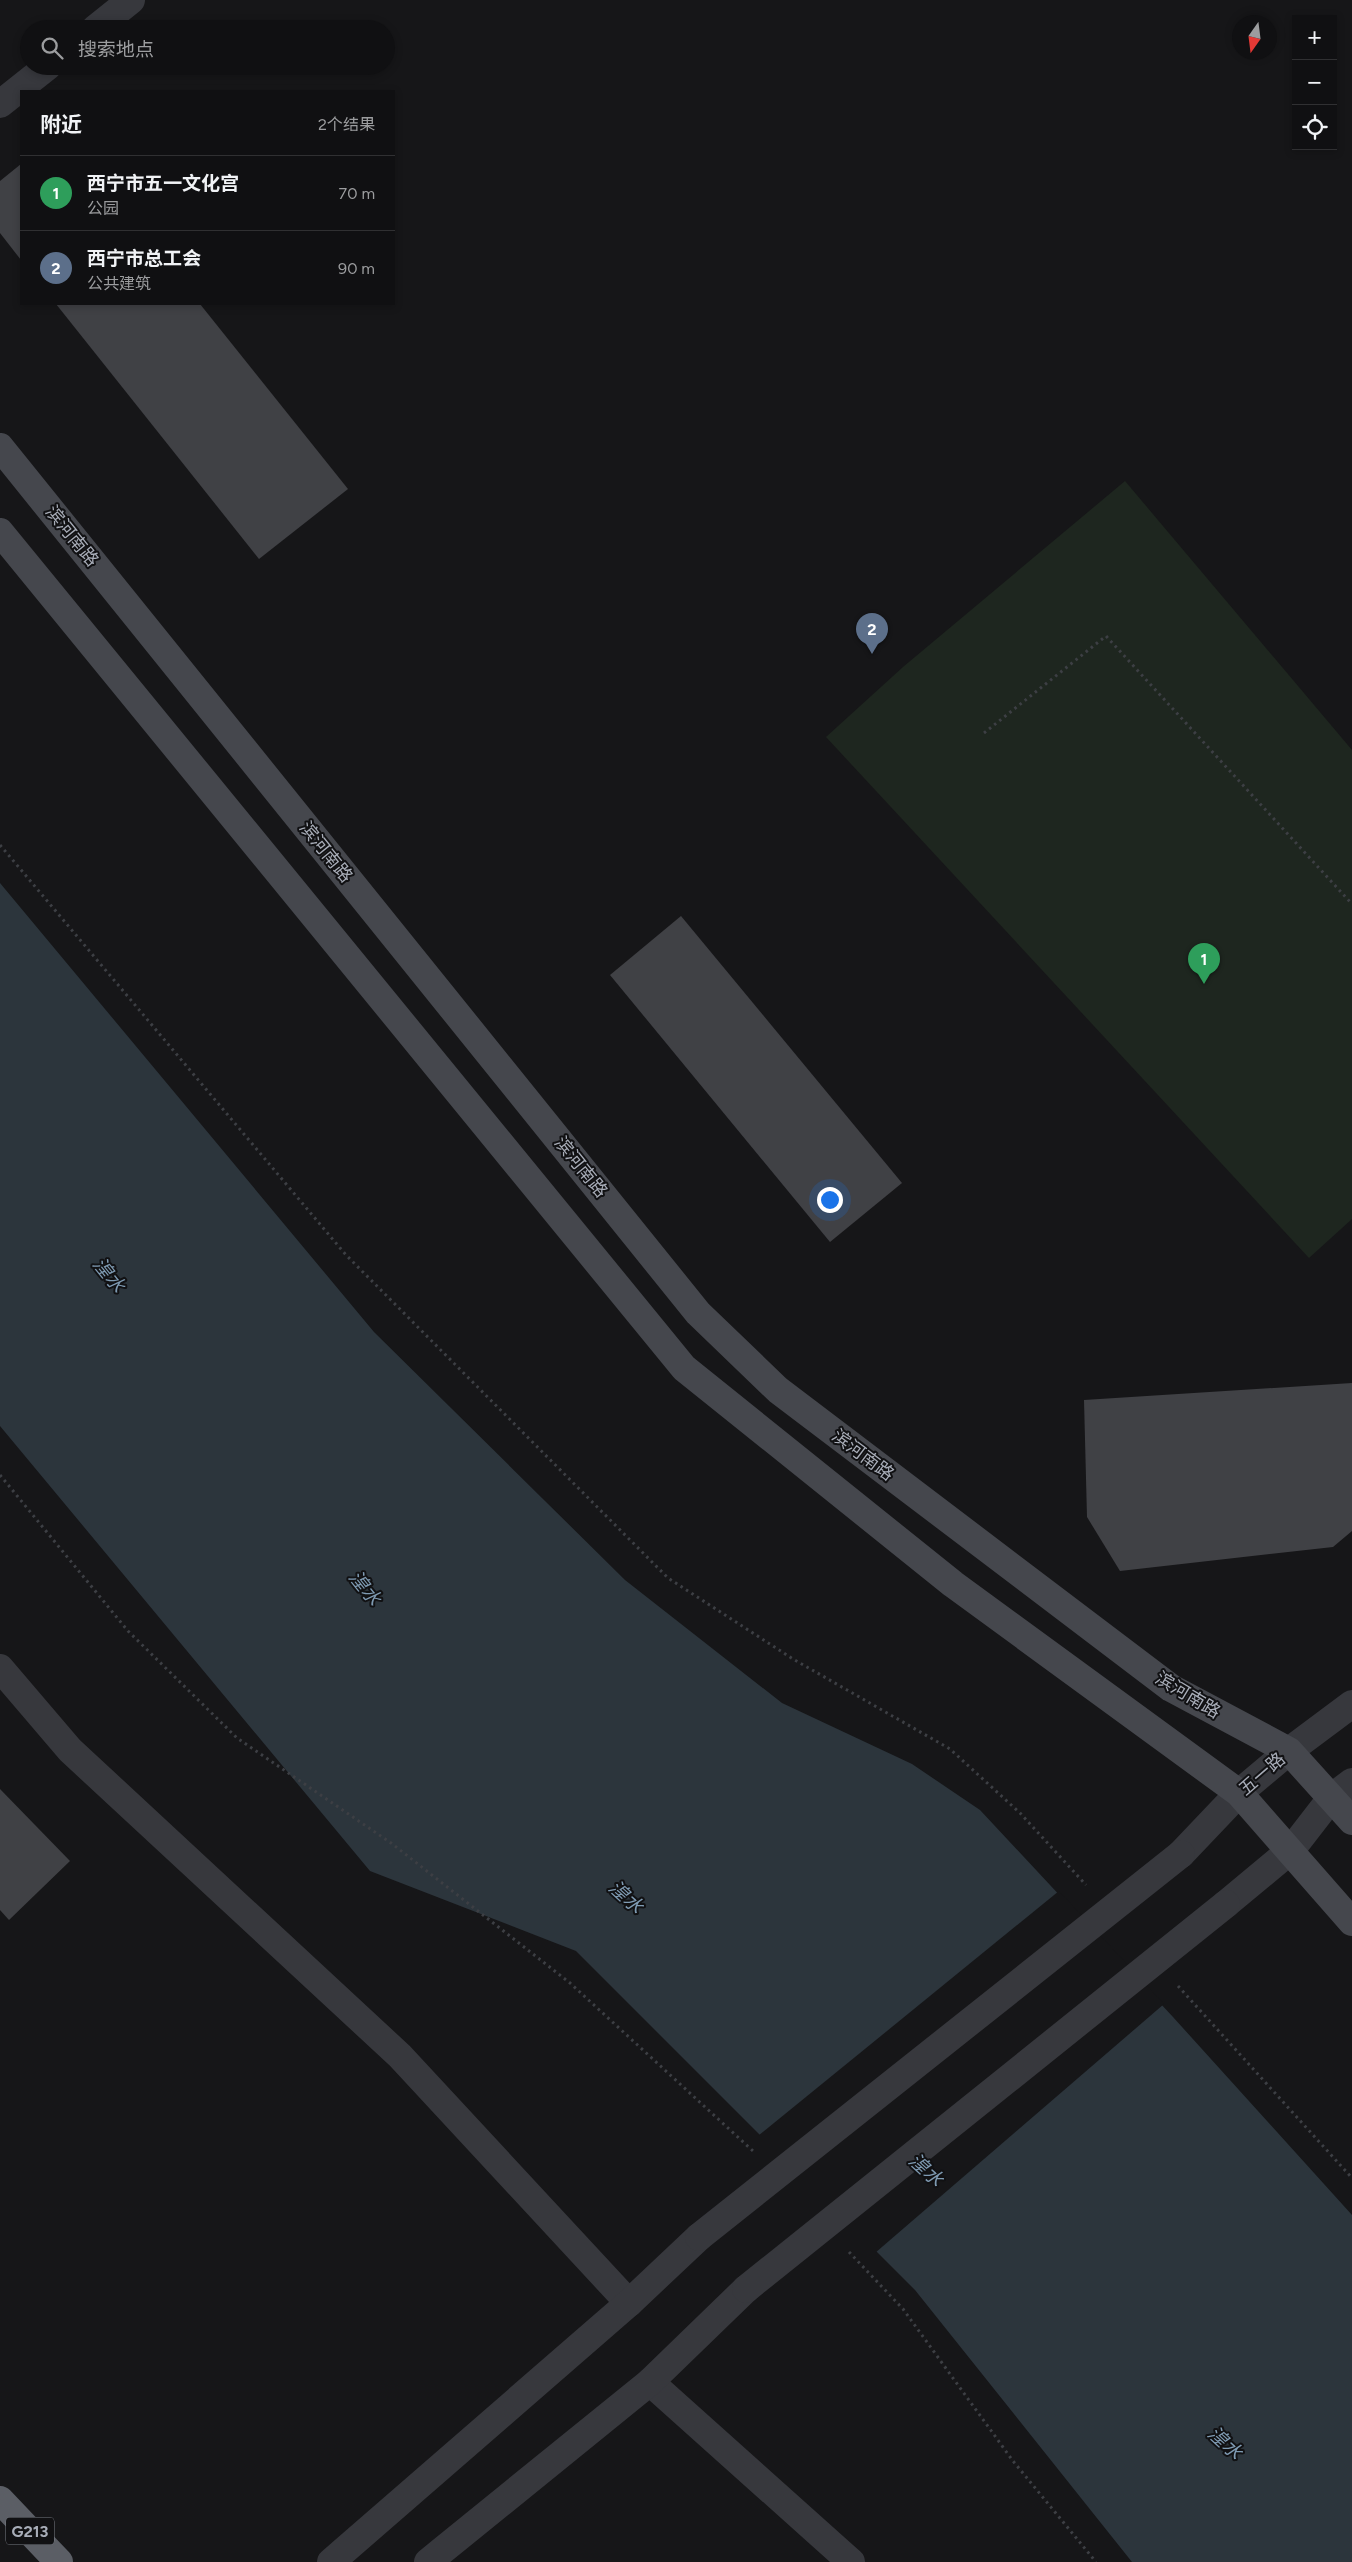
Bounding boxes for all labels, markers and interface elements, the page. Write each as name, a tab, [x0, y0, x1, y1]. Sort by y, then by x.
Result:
north arrow	[1232, 15, 1277, 60]
map controls	[1292, 15, 1337, 150]
button: +	[1292, 15, 1337, 60]
search box	[20, 20, 395, 75]
icon: search	[38, 34, 66, 62]
text: 搜索地点	[78, 38, 154, 61]
button: −	[1292, 60, 1337, 105]
button: locate	[1292, 105, 1337, 150]
text: 附近	[40, 112, 82, 137]
text: 2个结果	[318, 115, 375, 134]
text: 西宁市五一文化宫	[87, 172, 239, 195]
text: 1	[53, 184, 59, 203]
text: 70 m	[339, 184, 375, 203]
text: 公园	[87, 199, 119, 218]
text: 西宁市总工会	[87, 247, 201, 270]
text: 2	[51, 259, 61, 278]
text: 90 m	[338, 259, 375, 278]
text: 公共建筑	[87, 274, 151, 293]
street label: 滨河南路	[41, 501, 103, 571]
pin: 2	[856, 613, 888, 654]
street label: 滨河南路	[295, 817, 357, 887]
pin: 1	[1188, 943, 1220, 984]
street label: 滨河南路	[550, 1132, 612, 1202]
your location	[817, 1187, 843, 1213]
water label: 湟水	[88, 1253, 131, 1298]
street label: 滨河南路	[828, 1425, 898, 1485]
water label: 湟水	[344, 1566, 387, 1611]
street label: 滨河南路	[1151, 1667, 1225, 1723]
street label: 五一路	[1234, 1748, 1290, 1800]
water label: 湟水	[604, 1876, 649, 1919]
water label: 湟水	[904, 2149, 949, 2192]
water label: 湟水	[1203, 2422, 1248, 2465]
road number: G213	[6, 2518, 54, 2544]

